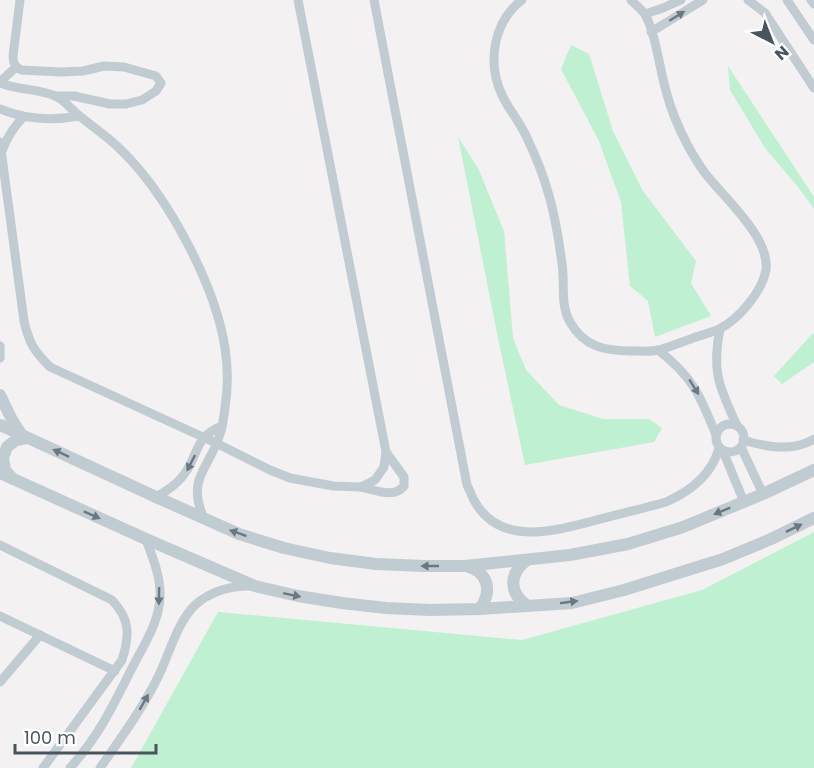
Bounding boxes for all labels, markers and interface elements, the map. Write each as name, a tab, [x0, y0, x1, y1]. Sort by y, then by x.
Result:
one-way arrow	[669, 10, 685, 21]
north arrow	[742, 12, 802, 72]
text: N	[770, 40, 794, 65]
one-way arrow	[689, 379, 700, 396]
one-way arrow	[52, 449, 69, 458]
one-way arrow	[186, 454, 196, 471]
one-way arrow	[713, 506, 731, 516]
one-way arrow	[83, 510, 100, 519]
one-way arrow	[785, 523, 802, 533]
one-way arrow	[229, 528, 247, 538]
one-way arrow	[420, 561, 439, 571]
one-way arrow	[155, 586, 164, 605]
one-way arrow	[282, 590, 301, 600]
one-way arrow	[560, 598, 579, 607]
one-way arrow	[138, 694, 149, 710]
scale bar	[15, 717, 156, 755]
text: 100 m	[24, 725, 76, 750]

